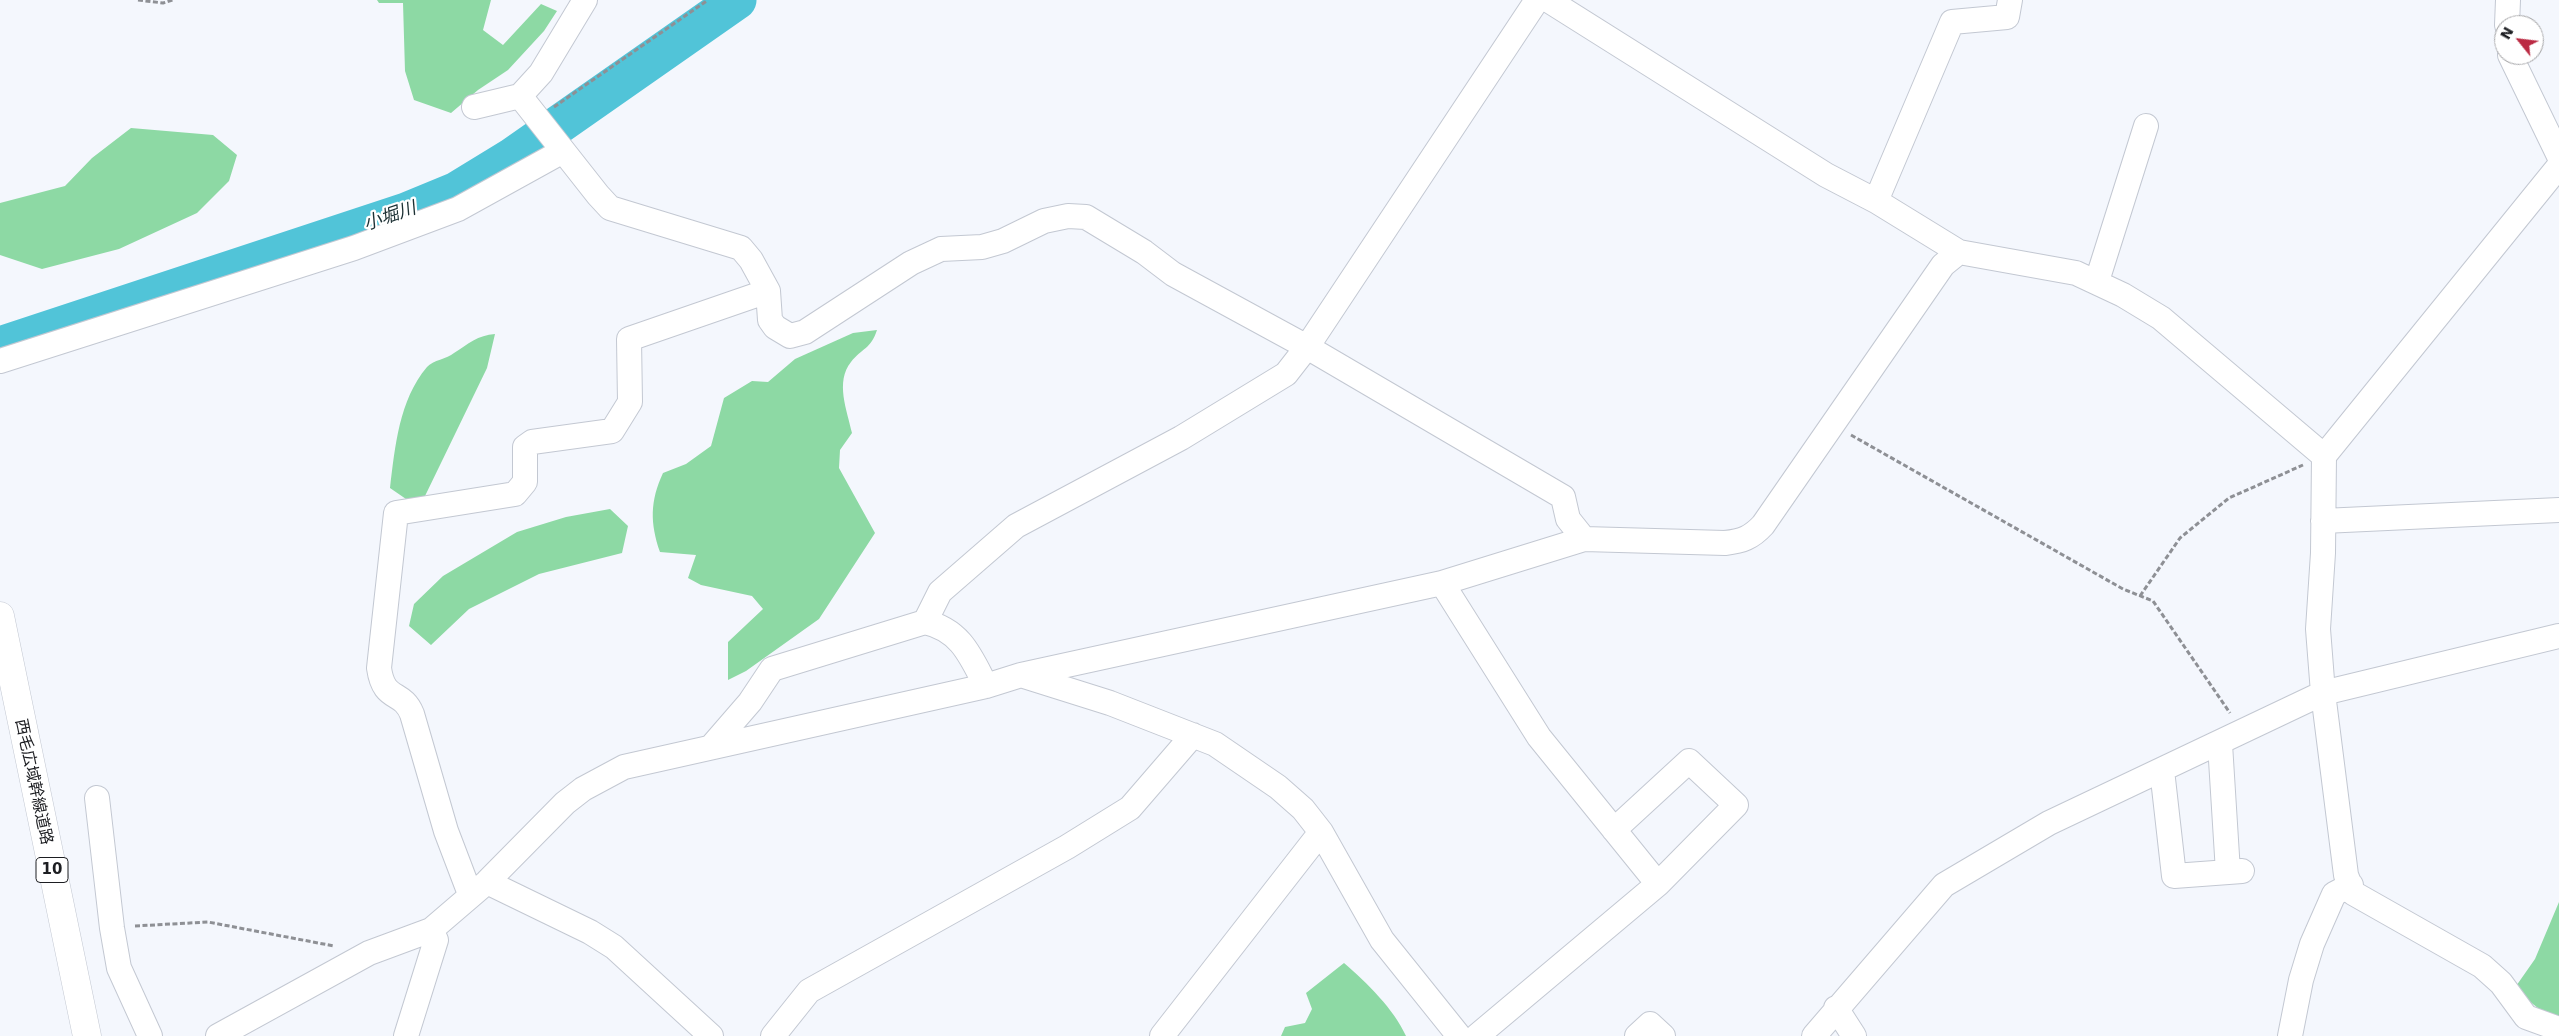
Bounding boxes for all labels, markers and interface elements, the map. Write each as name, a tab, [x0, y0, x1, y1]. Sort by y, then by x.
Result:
north arrow	[2494, 15, 2544, 65]
text: N	[2497, 24, 2517, 42]
water label: 小堀川	[361, 198, 419, 236]
street label: 西毛広域幹線道路	[10, 717, 56, 847]
road number: 10	[36, 858, 68, 882]

